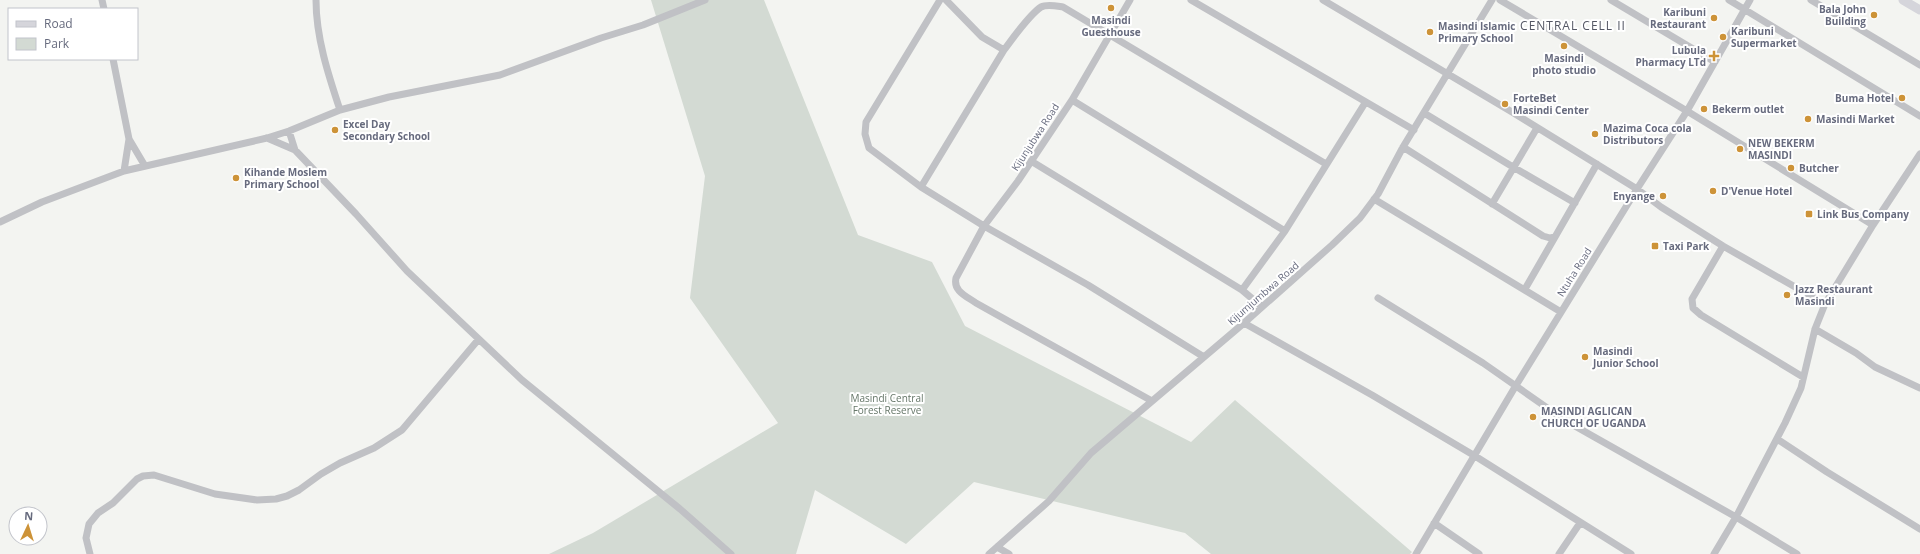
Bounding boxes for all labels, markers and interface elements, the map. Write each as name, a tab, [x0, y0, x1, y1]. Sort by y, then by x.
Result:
place label: Bala John Building	[1819, 2, 1866, 28]
marker: Masindi Guesthouse	[1106, 3, 1116, 13]
place label: Karibuni Restaurant	[1650, 5, 1707, 31]
legend	[8, 8, 138, 60]
marker: Bala John Building	[1869, 10, 1879, 20]
place label: Masindi Guesthouse	[1081, 13, 1141, 39]
marker: Karibuni Restaurant	[1709, 13, 1719, 23]
text: Road	[44, 15, 73, 32]
district label: CENTRAL CELL II	[1520, 17, 1626, 34]
place label: Masindi Islamic Primary School	[1438, 19, 1515, 45]
place label: Karibuni Supermarket	[1731, 24, 1797, 50]
marker: Masindi Islamic Primary School	[1425, 27, 1435, 37]
marker: Karibuni Supermarket	[1718, 32, 1728, 42]
text: Park	[44, 35, 70, 52]
marker: Masindi photo studio	[1559, 41, 1569, 51]
place label: Lubula Pharmacy LTd	[1636, 43, 1706, 69]
place label: Masindi photo studio	[1532, 51, 1596, 77]
marker: Lubula Pharmacy LTd	[1709, 51, 1719, 61]
place label: ForteBet Masindi Center	[1513, 91, 1589, 117]
place label: Buma Hotel	[1835, 91, 1894, 105]
marker: Buma Hotel	[1897, 93, 1907, 103]
marker: ForteBet Masindi Center	[1500, 99, 1510, 109]
street label: Kijunjubwa Road	[1008, 100, 1062, 174]
place label: Bekerm outlet	[1712, 102, 1785, 116]
marker: Bekerm outlet	[1699, 104, 1709, 114]
place label: Masindi Market	[1816, 112, 1895, 126]
marker: Masindi Market	[1803, 114, 1813, 124]
place label: Excel Day Secondary School	[343, 117, 430, 143]
place label: Mazima Coca cola Distributors	[1603, 121, 1692, 147]
marker: Excel Day Secondary School	[330, 125, 340, 135]
marker: Mazima Coca cola Distributors	[1590, 129, 1600, 139]
place label: NEW BEKERM MASINDI	[1748, 136, 1815, 162]
marker: NEW BEKERM MASINDI	[1735, 144, 1745, 154]
place label: Butcher	[1799, 161, 1839, 175]
marker: Butcher	[1786, 163, 1796, 173]
place label: Kihande Moslem Primary School	[244, 165, 327, 191]
marker: Kihande Moslem Primary School	[231, 173, 241, 183]
place label: D'Venue Hotel	[1721, 184, 1792, 198]
marker: D'Venue Hotel	[1708, 186, 1718, 196]
place label: Enyange	[1613, 189, 1655, 203]
marker: Enyange	[1658, 191, 1668, 201]
place label: Link Bus Company	[1817, 207, 1909, 221]
marker: Link Bus Company	[1804, 209, 1814, 219]
place label: Taxi Park	[1663, 239, 1710, 253]
marker: Taxi Park	[1650, 241, 1660, 251]
street label: Ntuha Road	[1553, 245, 1595, 299]
street label: Kijumjumbwa Road	[1224, 258, 1302, 328]
place label: Jazz Restaurant Masindi	[1794, 282, 1873, 308]
marker: Jazz Restaurant Masindi	[1782, 290, 1792, 300]
place label: Masindi Junior School	[1592, 344, 1659, 370]
marker: Masindi Junior School	[1580, 352, 1590, 362]
park label: Masindi Central Forest Reserve	[851, 391, 924, 417]
place label: MASINDI AGLICAN CHURCH OF UGANDA	[1541, 404, 1646, 430]
marker: MASINDI AGLICAN CHURCH OF UGANDA	[1528, 412, 1538, 422]
north arrow	[8, 506, 48, 546]
text: N	[24, 508, 34, 523]

